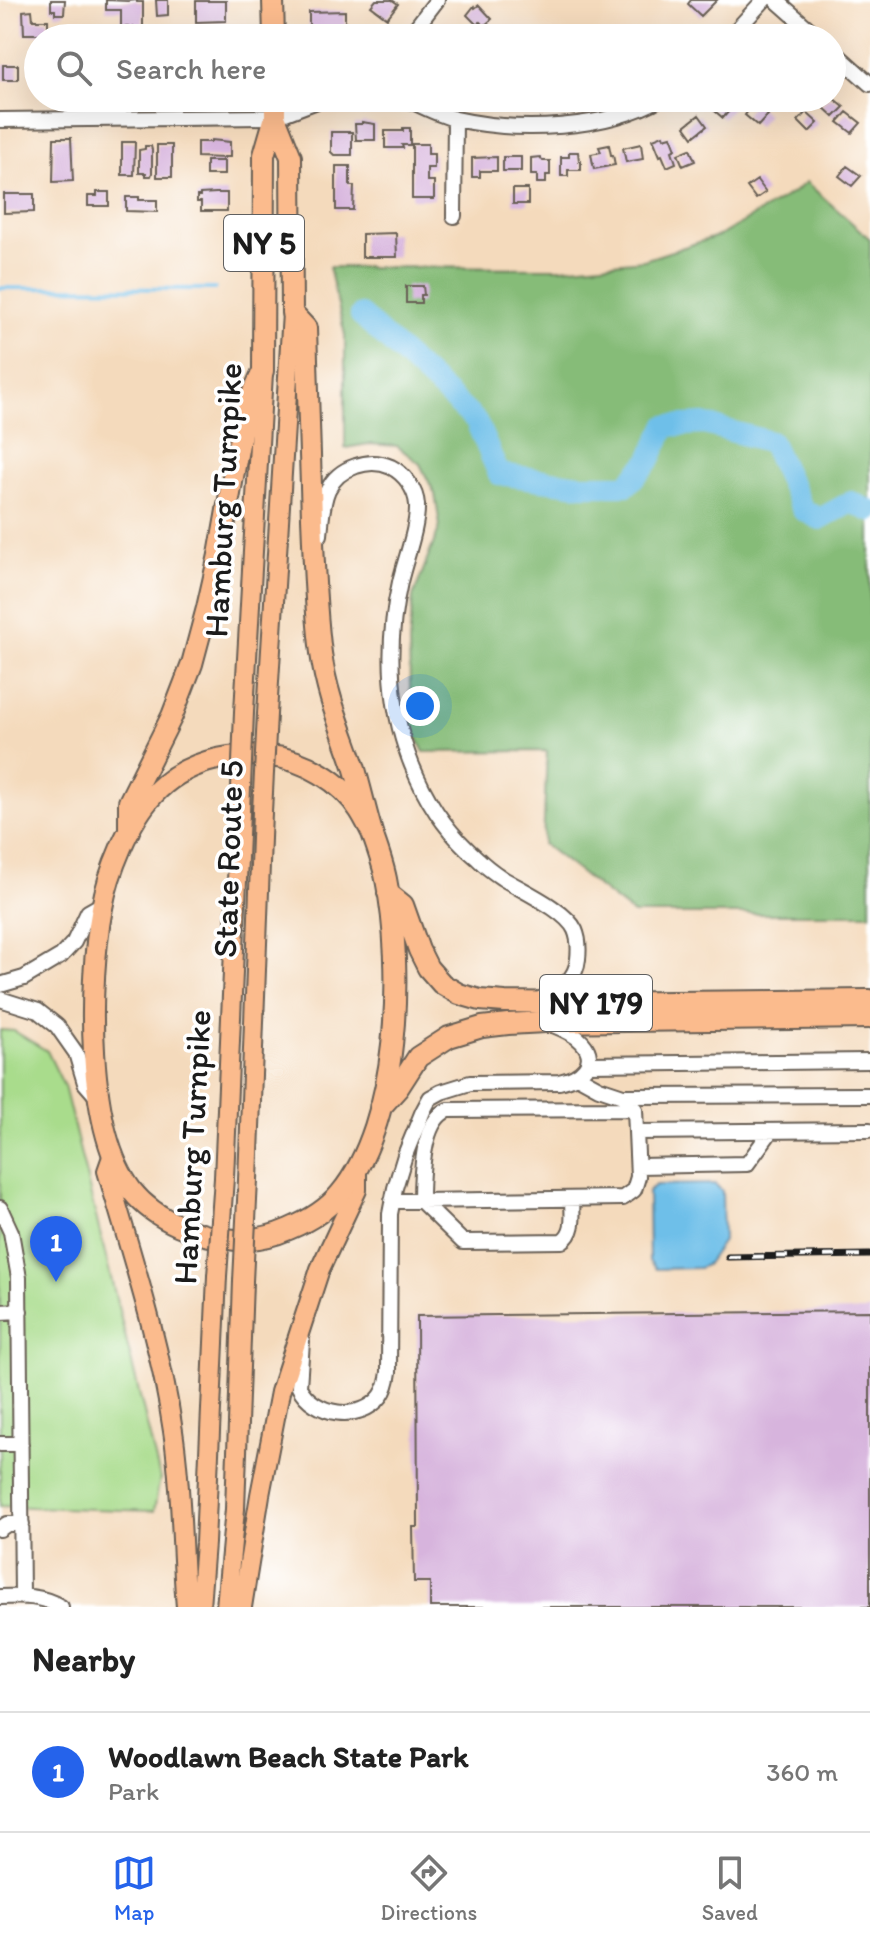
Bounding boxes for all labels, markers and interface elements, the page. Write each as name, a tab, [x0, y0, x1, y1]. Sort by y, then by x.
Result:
search box	[24, 24, 846, 112]
icon: search	[52, 46, 96, 90]
text: Search here	[116, 50, 266, 87]
road number: NY 5	[224, 215, 304, 271]
street label: Hamburg Turnpike	[195, 362, 251, 638]
your location	[400, 686, 440, 726]
street label: State Route 5	[204, 759, 252, 959]
road number: NY 179	[540, 975, 652, 1031]
street label: Hamburg Turnpike	[164, 1009, 220, 1285]
pin: 1	[30, 1216, 82, 1282]
text: Nearby	[32, 1639, 135, 1680]
text: Woodlawn Beach State Park	[108, 1738, 469, 1775]
text: 1	[52, 1756, 64, 1788]
text: 360 m	[766, 1756, 838, 1788]
text: Park	[108, 1775, 159, 1807]
tab: Map	[112, 1851, 156, 1926]
tab: Directions	[381, 1851, 477, 1926]
tab: Saved	[702, 1851, 758, 1926]

